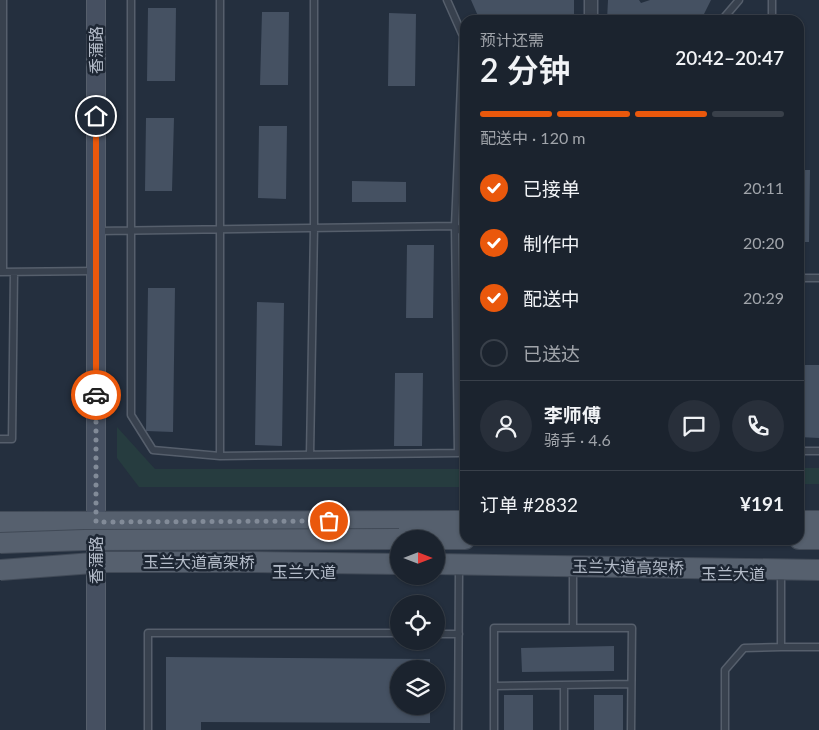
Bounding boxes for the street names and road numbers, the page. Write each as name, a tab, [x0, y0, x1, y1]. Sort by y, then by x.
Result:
street label: 香蒲路	[86, 26, 105, 74]
street label: 香蒲路	[86, 536, 105, 584]
street label: 玉兰大道高架桥	[143, 552, 255, 571]
street label: 玉兰大道高架桥	[572, 556, 684, 577]
street label: 玉兰大道	[272, 562, 336, 581]
street label: 玉兰大道	[701, 564, 765, 583]

